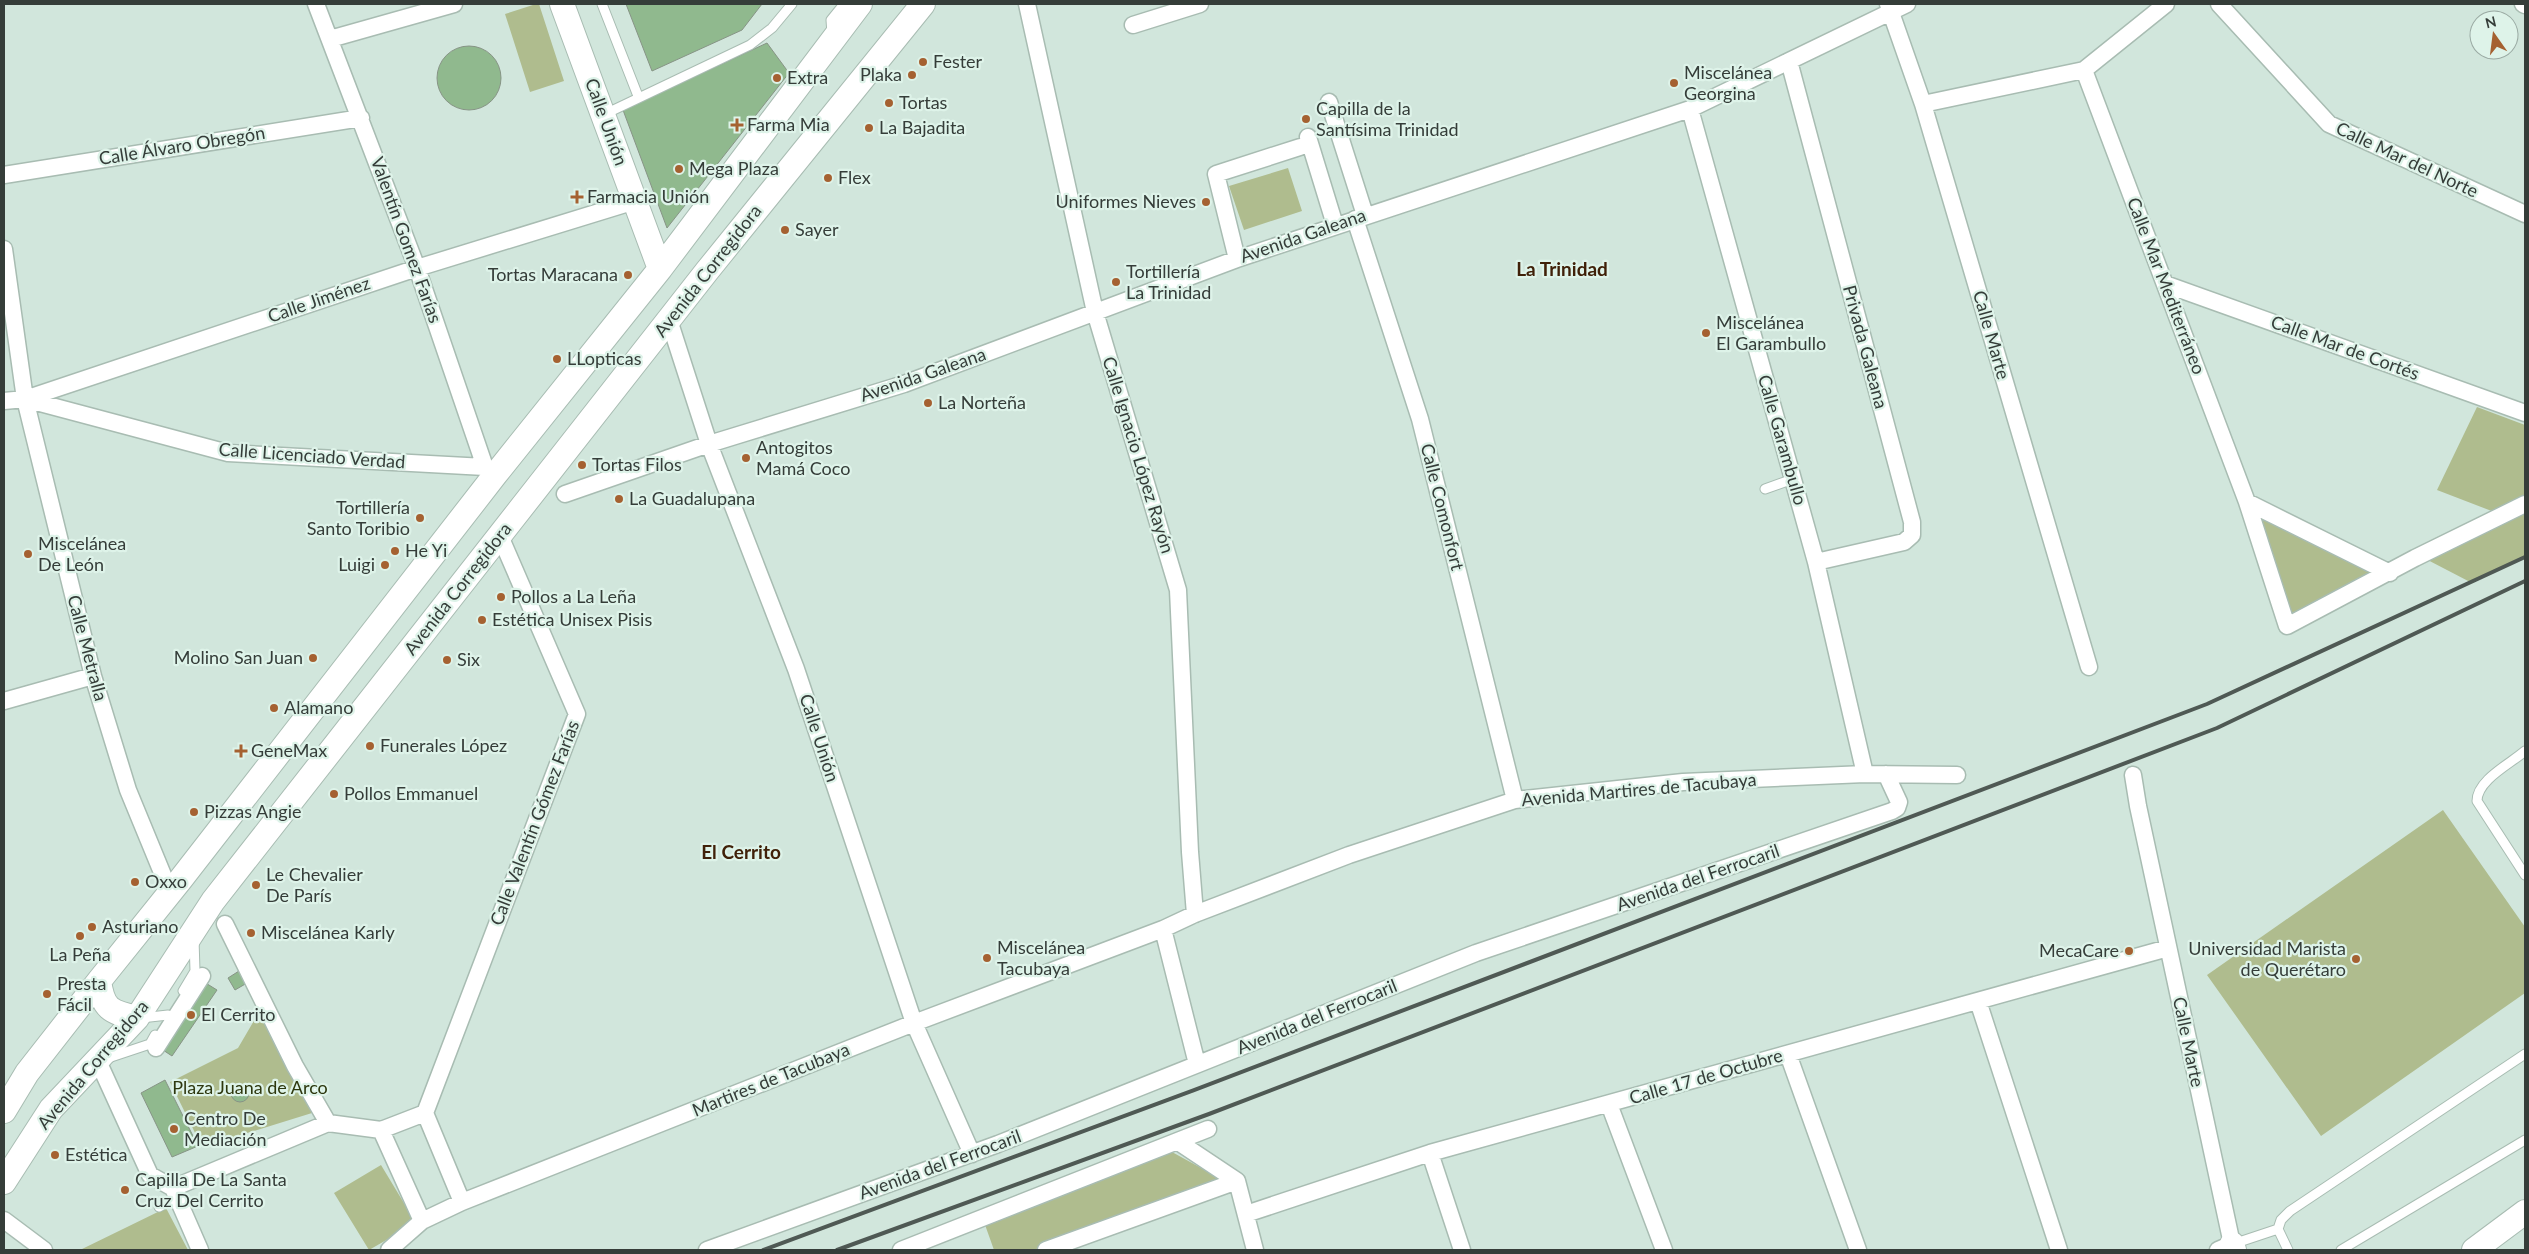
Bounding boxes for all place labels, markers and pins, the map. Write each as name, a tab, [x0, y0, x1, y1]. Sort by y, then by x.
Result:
place label: Fester	[933, 50, 983, 72]
marker: Fester	[917, 56, 929, 68]
place label: Miscelánea Georgina	[1684, 61, 1772, 104]
place label: Plaka	[860, 63, 902, 85]
place label: Extra	[787, 66, 828, 88]
marker: Plaka	[906, 69, 918, 81]
marker: Extra	[771, 72, 783, 84]
marker: Miscelánea Georgina	[1668, 77, 1680, 89]
place label: Tortas	[899, 91, 948, 113]
marker: Tortas	[883, 97, 895, 109]
place label: Capilla de la Santísima Trinidad	[1316, 97, 1459, 140]
place label: Farma Mia	[747, 113, 830, 135]
marker: Capilla de la Santísima Trinidad	[1300, 113, 1312, 125]
place label: La Bajadita	[879, 116, 965, 138]
marker: Farma Mia	[731, 119, 743, 131]
marker: La Bajadita	[863, 122, 875, 134]
place label: Mega Plaza	[689, 157, 779, 179]
marker: Mega Plaza	[673, 163, 685, 175]
place label: Flex	[838, 166, 871, 188]
marker: Flex	[822, 172, 834, 184]
place label: Farmacia Unión	[587, 185, 709, 207]
place label: Uniformes Nieves	[1056, 190, 1196, 212]
marker: Farmacia Unión	[571, 191, 583, 203]
marker: Uniformes Nieves	[1200, 196, 1212, 208]
place label: Sayer	[795, 218, 839, 240]
marker: Sayer	[779, 224, 791, 236]
place label: Tortillería La Trinidad	[1126, 260, 1211, 303]
place label: Tortas Maracana	[488, 263, 618, 285]
marker: Tortas Maracana	[622, 269, 634, 281]
marker: Tortillería La Trinidad	[1110, 276, 1122, 288]
place label: Miscelánea El Garambullo	[1716, 311, 1826, 354]
marker: Miscelánea El Garambullo	[1700, 327, 1712, 339]
place label: LLopticas	[567, 347, 642, 369]
marker: LLopticas	[551, 353, 563, 365]
place label: La Norteña	[938, 391, 1026, 413]
marker: La Norteña	[922, 397, 934, 409]
place label: Antogitos Mamá Coco	[756, 436, 850, 479]
marker: Antogitos Mamá Coco	[740, 452, 752, 464]
place label: Tortas Filos	[592, 453, 682, 475]
marker: Tortas Filos	[576, 459, 588, 471]
place label: La Guadalupana	[629, 487, 755, 509]
marker: La Guadalupana	[613, 493, 625, 505]
place label: Tortillería Santo Toribio	[307, 496, 410, 539]
marker: Tortillería Santo Toribio	[414, 512, 426, 524]
place label: Miscelánea De León	[38, 532, 126, 575]
place label: He Yi	[405, 539, 447, 561]
marker: He Yi	[389, 545, 401, 557]
marker: Miscelánea De León	[22, 548, 34, 560]
place label: Luigi	[338, 553, 375, 575]
marker: Luigi	[379, 559, 391, 571]
place label: Pollos a La Leña	[511, 585, 636, 607]
marker: Pollos a La Leña	[495, 591, 507, 603]
place label: Estética Unisex Pisis	[492, 608, 652, 630]
marker: Estética Unisex Pisis	[476, 614, 488, 626]
place label: Molino San Juan	[174, 646, 303, 668]
place label: Six	[457, 648, 480, 670]
marker: Molino San Juan	[307, 652, 319, 664]
marker: Six	[441, 654, 453, 666]
place label: Alamano	[284, 696, 353, 718]
marker: Alamano	[268, 702, 280, 714]
place label: Funerales López	[380, 734, 507, 756]
place label: GeneMax	[251, 739, 327, 761]
marker: Funerales López	[364, 740, 376, 752]
marker: GeneMax	[235, 745, 247, 757]
place label: Pollos Emmanuel	[344, 782, 478, 804]
marker: Pollos Emmanuel	[328, 788, 340, 800]
place label: Pizzas Angie	[204, 800, 301, 822]
marker: Pizzas Angie	[188, 806, 200, 818]
place label: Le Chevalier De París	[266, 863, 363, 906]
place label: Oxxo	[145, 870, 187, 892]
marker: Oxxo	[129, 876, 141, 888]
marker: Le Chevalier De París	[250, 879, 262, 891]
place label: Asturiano	[102, 915, 179, 937]
marker: Asturiano	[86, 921, 98, 933]
place label: Miscelánea Karly	[261, 921, 396, 943]
marker: Miscelánea Karly	[245, 927, 257, 939]
marker: La Peña	[74, 930, 86, 942]
place label: Miscelánea Tacubaya	[997, 936, 1085, 979]
place label: Universidad Marista de Querétaro	[2188, 937, 2346, 980]
place label: MecaCare	[2039, 939, 2119, 961]
place label: La Peña	[49, 943, 111, 965]
marker: MecaCare	[2123, 945, 2135, 957]
marker: Miscelánea Tacubaya	[981, 952, 993, 964]
marker: Universidad Marista de Querétaro	[2350, 953, 2362, 965]
place label: Presta Fácil	[57, 972, 107, 1015]
marker: Presta Fácil	[41, 988, 53, 1000]
place label: El Cerrito	[201, 1003, 276, 1025]
marker: El Cerrito	[185, 1009, 197, 1021]
place label: Centro De Mediación	[184, 1107, 266, 1150]
marker: Centro De Mediación	[168, 1123, 180, 1135]
place label: Estética	[65, 1143, 128, 1165]
marker: Estética	[49, 1149, 61, 1161]
place label: Capilla De La Santa Cruz Del Cerrito	[135, 1168, 287, 1211]
marker: Capilla De La Santa Cruz Del Cerrito	[119, 1184, 131, 1196]

